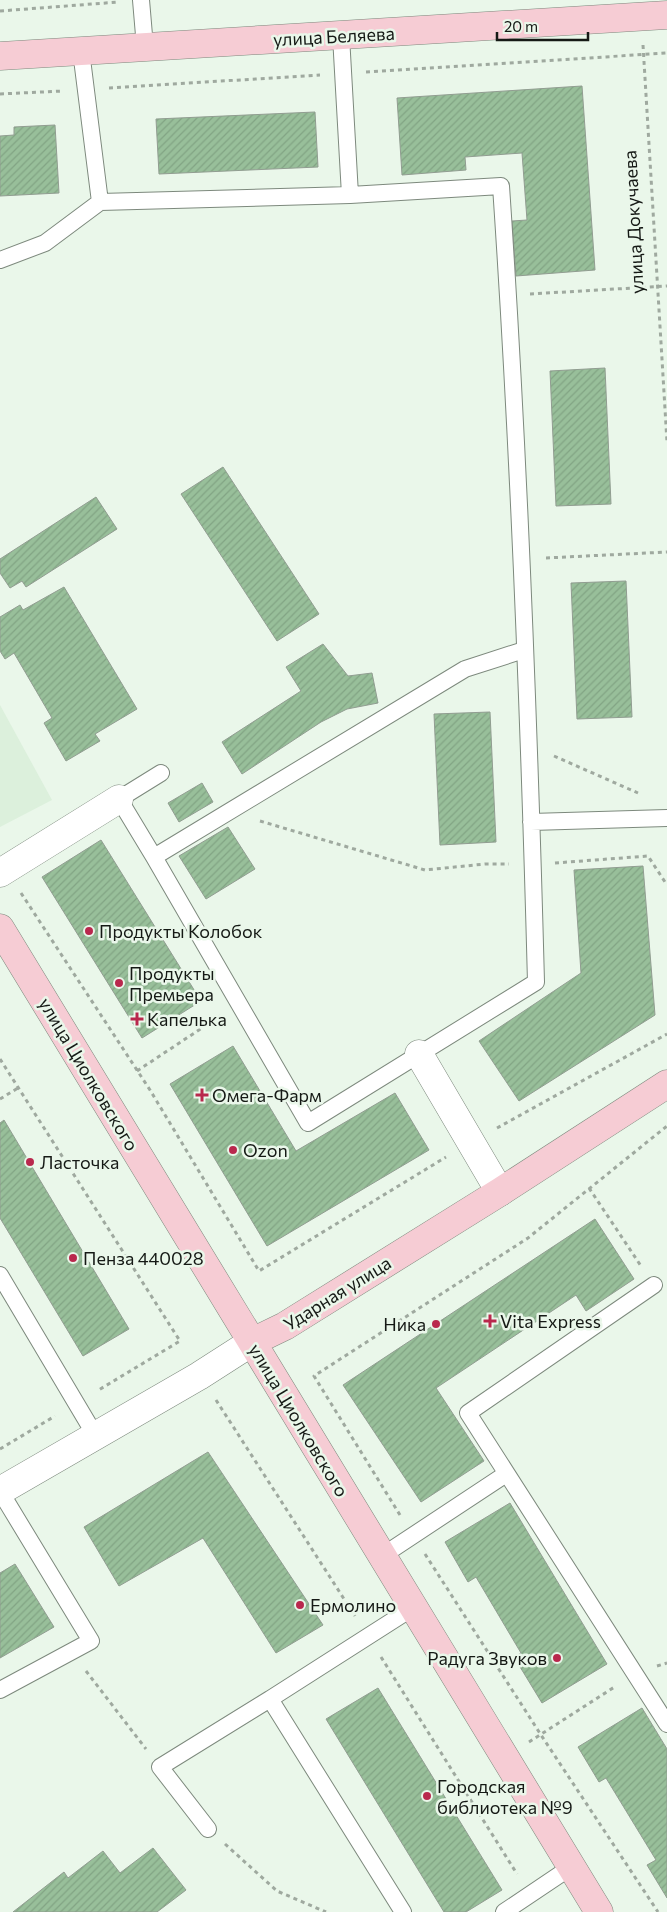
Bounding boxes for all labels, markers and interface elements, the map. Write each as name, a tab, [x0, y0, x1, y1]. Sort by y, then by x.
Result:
scale bar	[497, 10, 588, 42]
text: 20 m	[504, 17, 538, 35]
street label: улица Беляева	[273, 22, 395, 50]
street label: улица Докучаева	[618, 150, 648, 294]
place label: Продукты Колобок	[99, 920, 263, 942]
marker: Продукты Колобок	[83, 925, 95, 937]
place label: Продукты Премьера	[129, 962, 214, 1005]
marker: Продукты Премьера	[113, 977, 125, 989]
street label: улица Циолковского	[35, 993, 143, 1155]
place label: Капелька	[147, 1008, 227, 1030]
marker: Капелька	[131, 1013, 143, 1025]
place label: Омега-Фарм	[212, 1084, 322, 1106]
marker: Омега-Фарм	[196, 1089, 208, 1101]
place label: Ozon	[243, 1139, 288, 1161]
marker: Ozon	[227, 1144, 239, 1156]
place label: Ласточка	[40, 1151, 119, 1173]
marker: Ласточка	[24, 1156, 36, 1168]
place label: Пенза 440028	[83, 1247, 204, 1269]
street label: Ударная улица	[279, 1251, 395, 1335]
marker: Пенза 440028	[67, 1252, 79, 1264]
place label: Vita Express	[500, 1310, 601, 1332]
place label: Ника	[383, 1313, 426, 1335]
marker: Vita Express	[484, 1315, 496, 1327]
marker: Ника	[430, 1318, 442, 1330]
street label: улица Циолковского	[245, 1339, 353, 1501]
place label: Ермолино	[310, 1594, 396, 1616]
marker: Ермолино	[294, 1599, 306, 1611]
place label: Радуга Звуков	[427, 1647, 547, 1669]
marker: Радуга Звуков	[551, 1652, 563, 1664]
place label: Городская библиотека №9	[437, 1775, 573, 1818]
marker: Городская библиотека №9	[421, 1790, 433, 1802]

